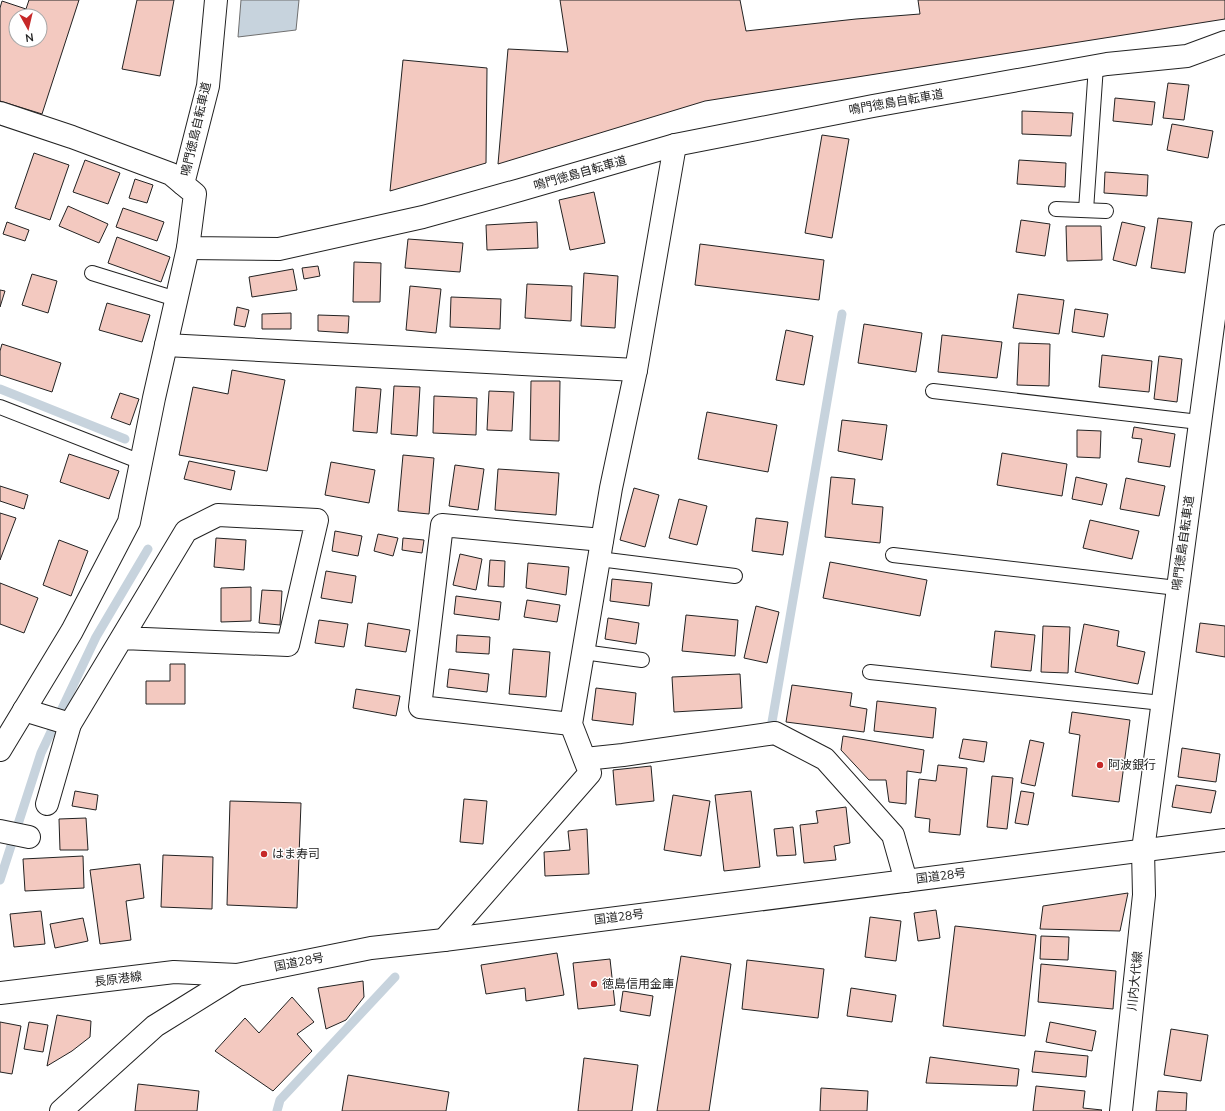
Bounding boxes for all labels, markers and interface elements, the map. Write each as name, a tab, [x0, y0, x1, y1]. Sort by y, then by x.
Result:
north arrow	[8, 8, 48, 48]
text: N	[24, 29, 34, 45]
street label: 鳴門徳島自転車道	[177, 80, 215, 178]
street label: 鳴門徳島自転車道	[847, 86, 945, 118]
street label: 鳴門徳島自転車道	[532, 152, 628, 194]
street label: 鳴門徳島自転車道	[1168, 494, 1198, 592]
place label: 阿波銀行	[1108, 757, 1156, 773]
marker: 阿波銀行	[1095, 760, 1105, 770]
place label: はま寿司	[272, 846, 320, 862]
marker: はま寿司	[259, 849, 269, 859]
street label: 国道28号	[915, 865, 967, 887]
street label: 国道28号	[593, 906, 645, 928]
street label: 国道28号	[273, 949, 325, 975]
street label: 川内大代線	[1124, 950, 1146, 1012]
street label: 長原港線	[93, 968, 143, 990]
place label: 徳島信用金庫	[602, 976, 674, 992]
marker: 徳島信用金庫	[589, 979, 599, 989]

